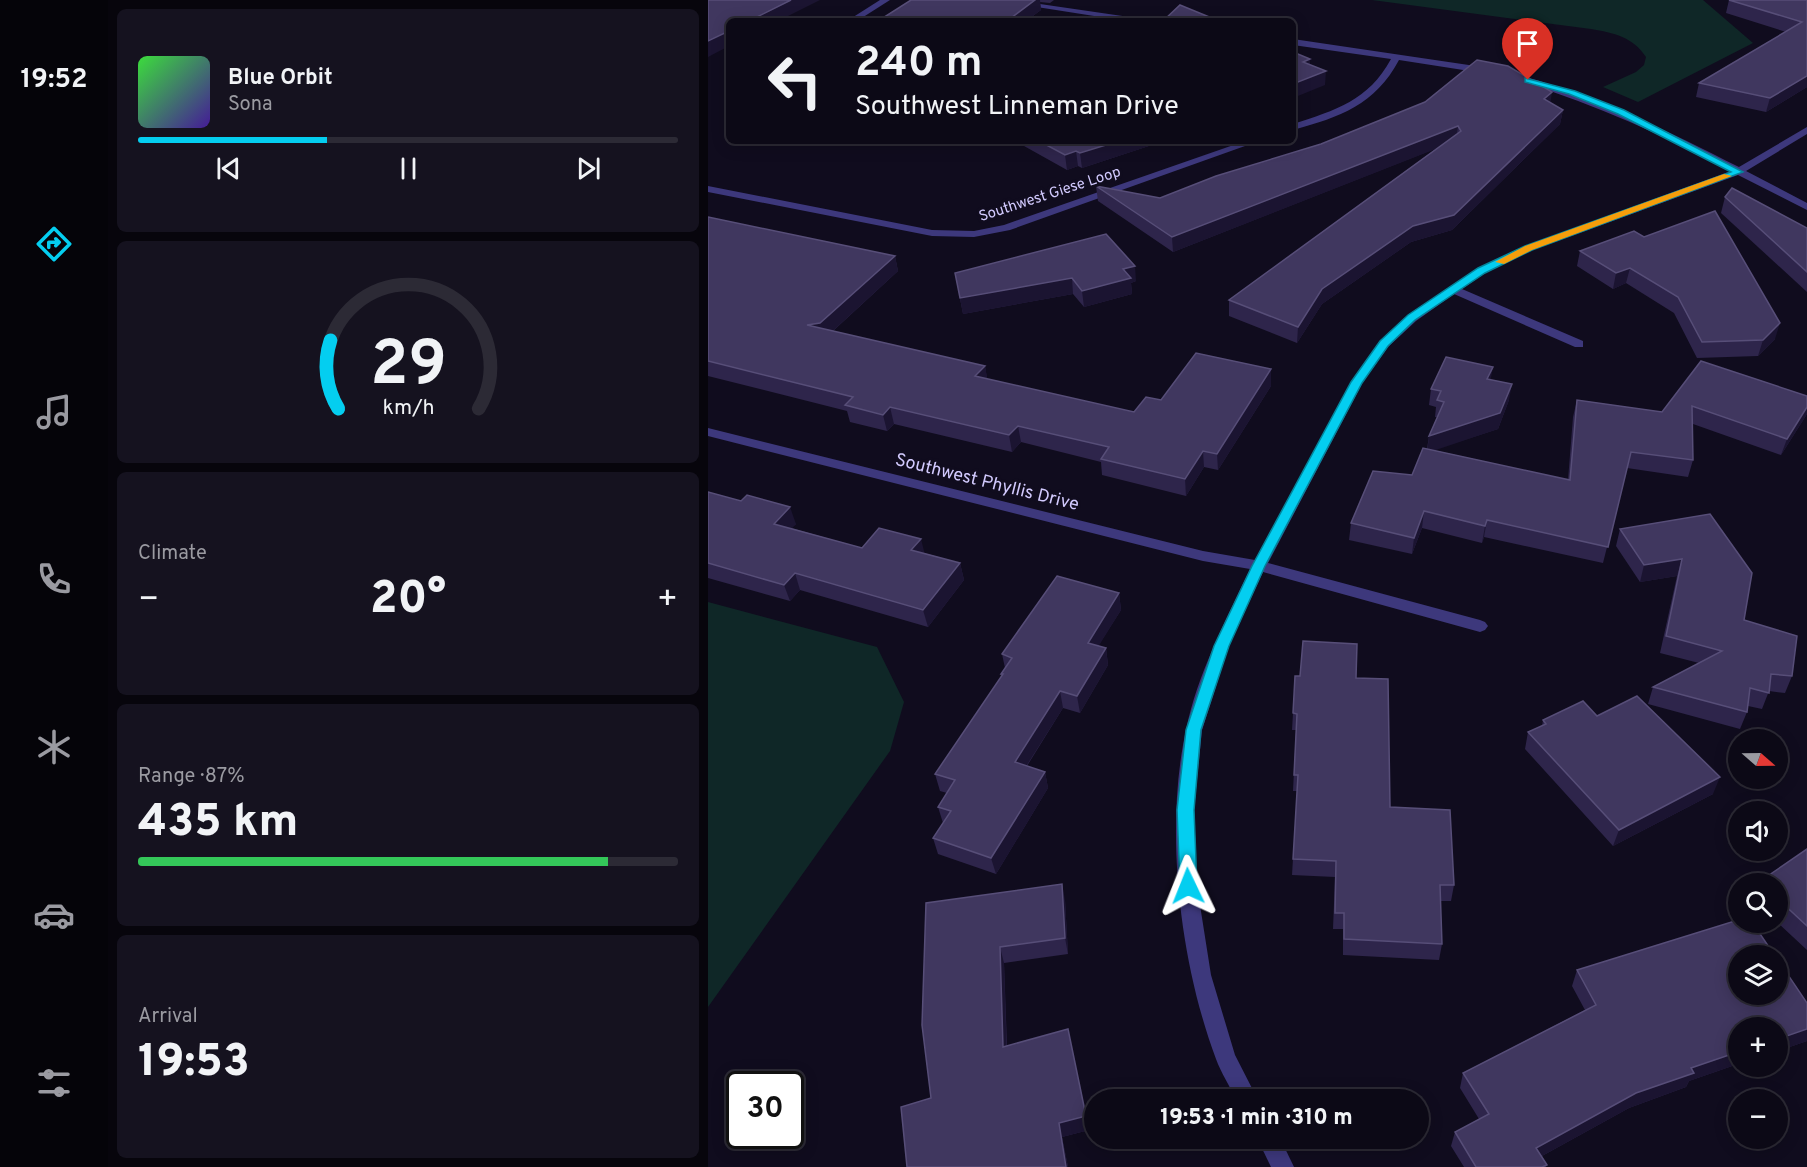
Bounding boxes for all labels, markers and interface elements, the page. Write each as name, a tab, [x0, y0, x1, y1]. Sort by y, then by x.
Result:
pin	[1502, 18, 1553, 80]
icon: arrive	[1511, 27, 1544, 60]
text: 240 m	[855, 38, 983, 91]
icon: left	[756, 42, 834, 120]
text: 19:52	[21, 63, 87, 97]
text: Blue Orbit	[228, 65, 333, 92]
text: Southwest Linneman Drive	[855, 90, 1179, 124]
text: Sona	[228, 92, 273, 118]
icon: previous	[212, 152, 245, 185]
icon: pause	[392, 152, 425, 185]
icon: next	[572, 152, 605, 185]
street label: Southwest Giese Loop	[977, 163, 1123, 227]
icon: directions	[33, 223, 75, 265]
text: 29	[370, 328, 446, 407]
icon: music	[33, 391, 75, 433]
text: km/h	[382, 395, 434, 422]
street label: Southwest Phyllis Drive	[893, 449, 1081, 517]
text: Climate	[138, 541, 207, 567]
icon: phone	[33, 558, 75, 600]
text: 20°	[370, 572, 446, 629]
text: −	[138, 580, 159, 622]
text: +	[657, 580, 678, 622]
icon: climate	[33, 726, 75, 768]
north arrow	[1728, 729, 1788, 789]
map controls	[1728, 729, 1788, 1149]
text: Range · 87%	[138, 764, 245, 790]
text: 435 km	[138, 795, 298, 852]
button: sound	[1728, 801, 1788, 861]
position arrow	[1156, 854, 1220, 918]
button: search	[1728, 873, 1788, 933]
icon: car	[33, 894, 75, 936]
button: layers	[1728, 945, 1788, 1005]
text: Arrival	[138, 1004, 198, 1030]
button: +	[1728, 1017, 1788, 1077]
text: 19:53	[138, 1035, 250, 1092]
icon: filters	[33, 1062, 75, 1104]
speed limit sign: 30	[726, 1071, 804, 1149]
button: −	[1728, 1089, 1788, 1149]
text: 19:53 · 1 min · 310 m	[1160, 1105, 1353, 1132]

